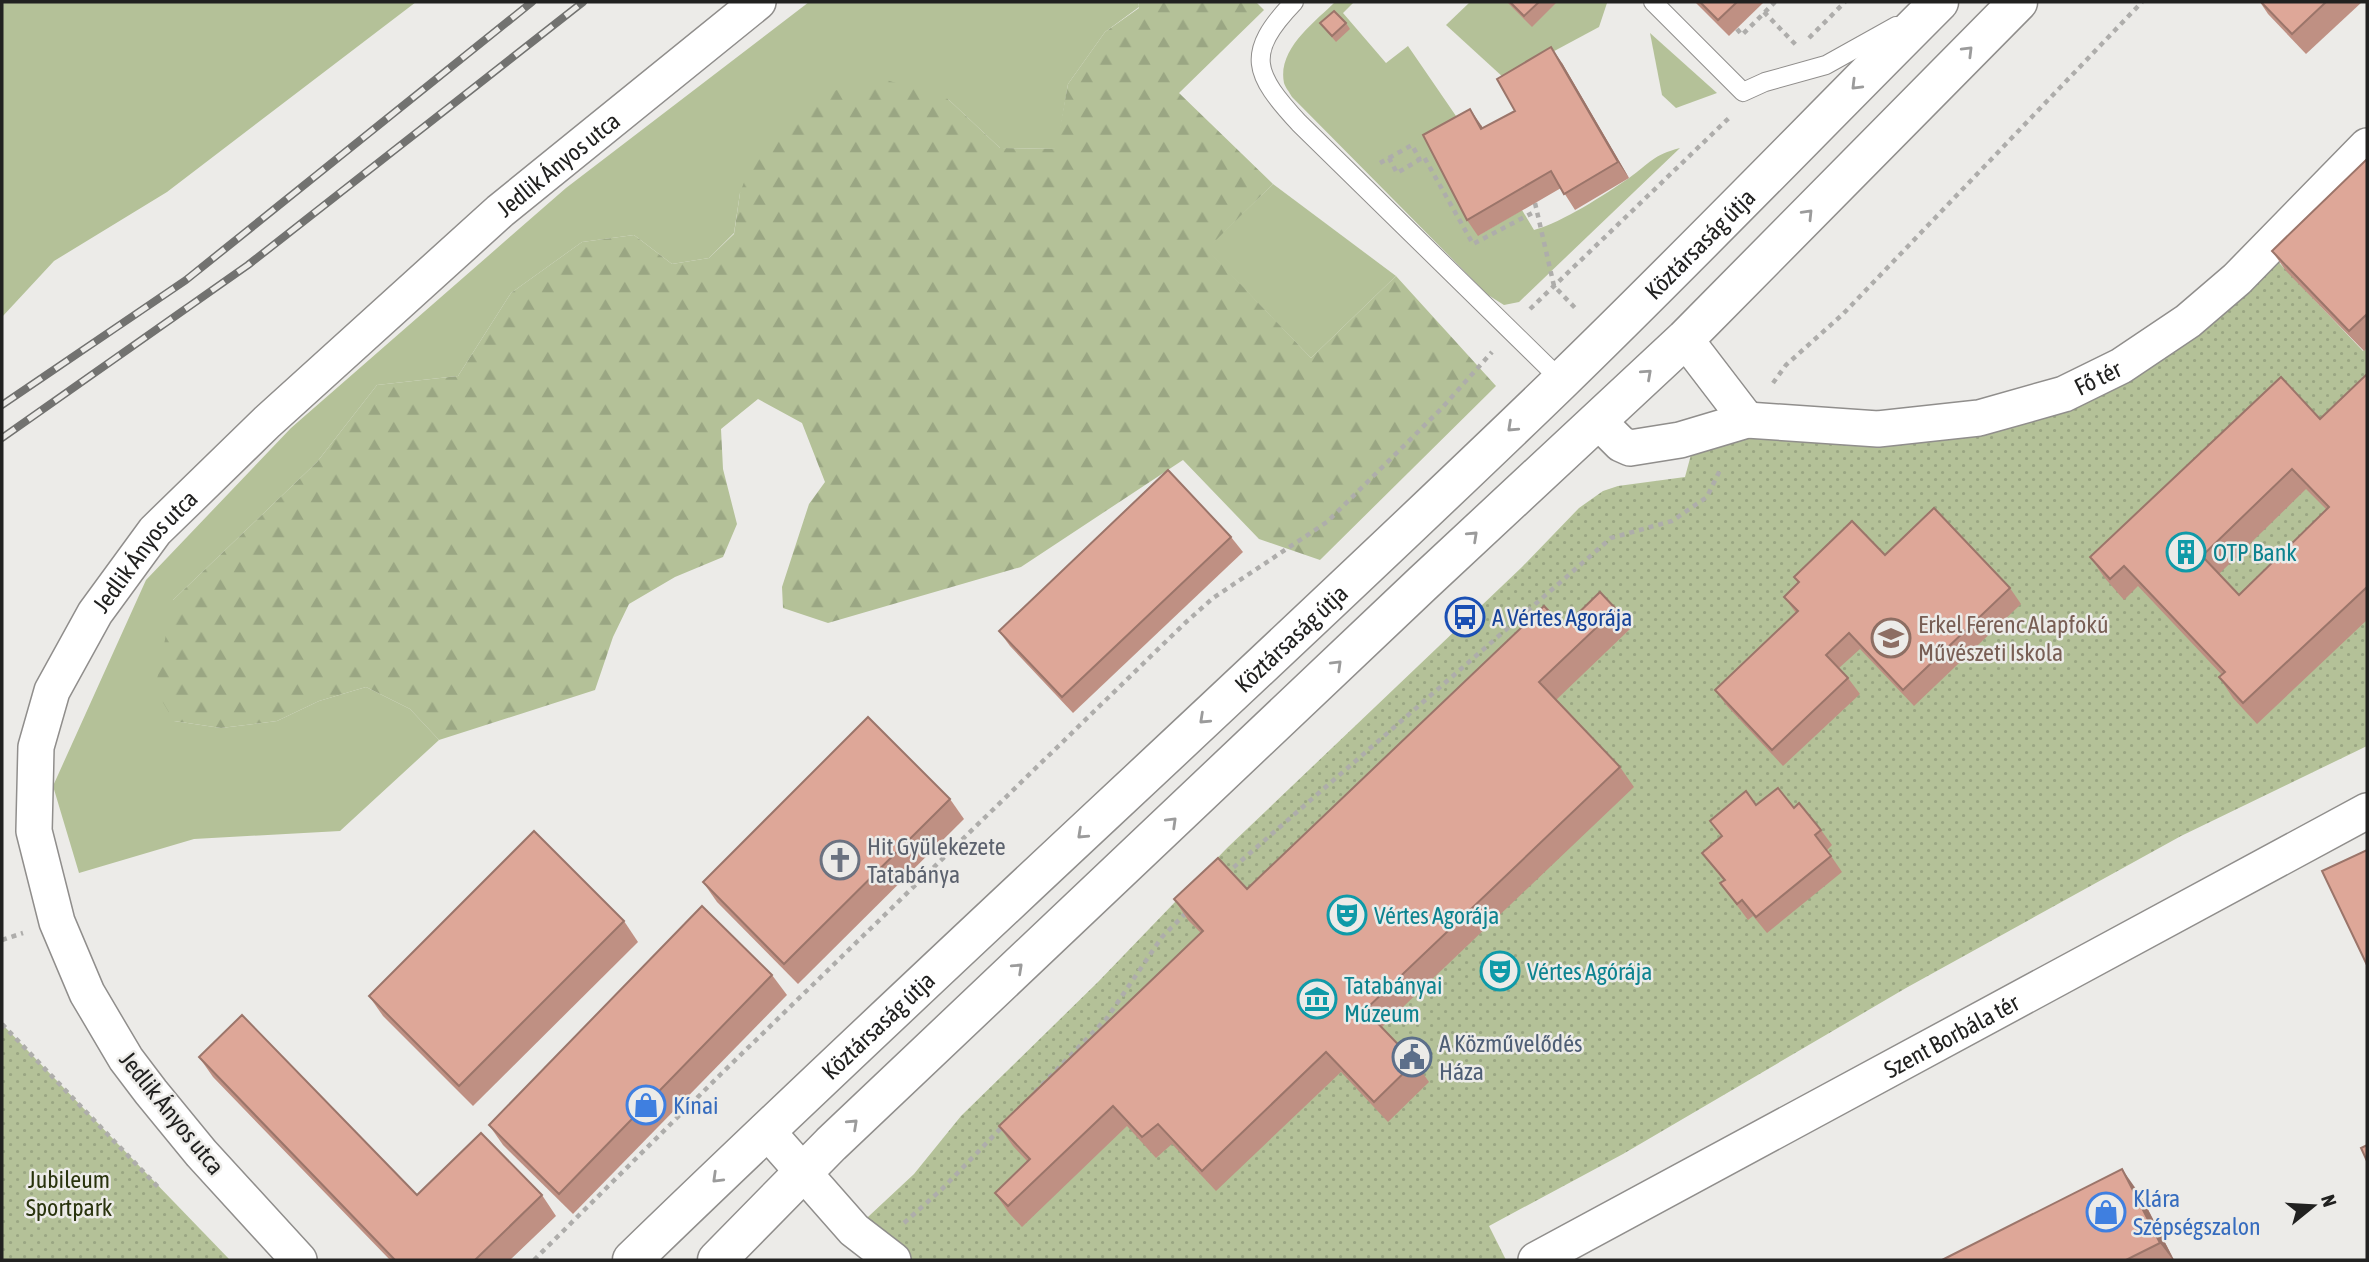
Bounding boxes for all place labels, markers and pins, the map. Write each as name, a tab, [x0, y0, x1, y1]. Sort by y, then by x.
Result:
building icon: OTP Bank	[2165, 531, 2207, 573]
place label: OTP Bank	[2213, 539, 2297, 566]
bus stop icon: A Vértes Agorája	[1444, 596, 1486, 638]
place label: A Vértes Agorája	[1492, 604, 1632, 631]
place label: Erkel Ferenc Alapfokú Művészeti Iskola	[1918, 611, 2109, 666]
school or university icon: Erkel Ferenc Alapfokú Művészeti Iskola	[1870, 617, 1912, 659]
place label: Hit Gyülekezete Tatabánya	[867, 833, 1006, 888]
church icon: Hit Gyülekezete Tatabánya	[819, 839, 861, 881]
theatre icon: Vértes Agorája	[1326, 894, 1368, 936]
place label: Vértes Agorája	[1374, 902, 1499, 929]
theatre icon: Vértes Agórája	[1479, 950, 1521, 992]
place label: Vértes Agórája	[1527, 958, 1652, 985]
place label: Tatabányai Múzeum	[1344, 972, 1443, 1027]
museum icon: Tatabányai Múzeum	[1296, 978, 1338, 1020]
place label: A Közművelődés Háza	[1439, 1030, 1583, 1085]
public building icon: A Közművelődés Háza	[1391, 1036, 1433, 1078]
shop icon: Kínai	[625, 1084, 667, 1126]
place label: Kínai	[673, 1092, 719, 1119]
place label: Klára Szépségszalon	[2133, 1185, 2261, 1240]
shop icon: Klára Szépségszalon	[2085, 1191, 2127, 1233]

